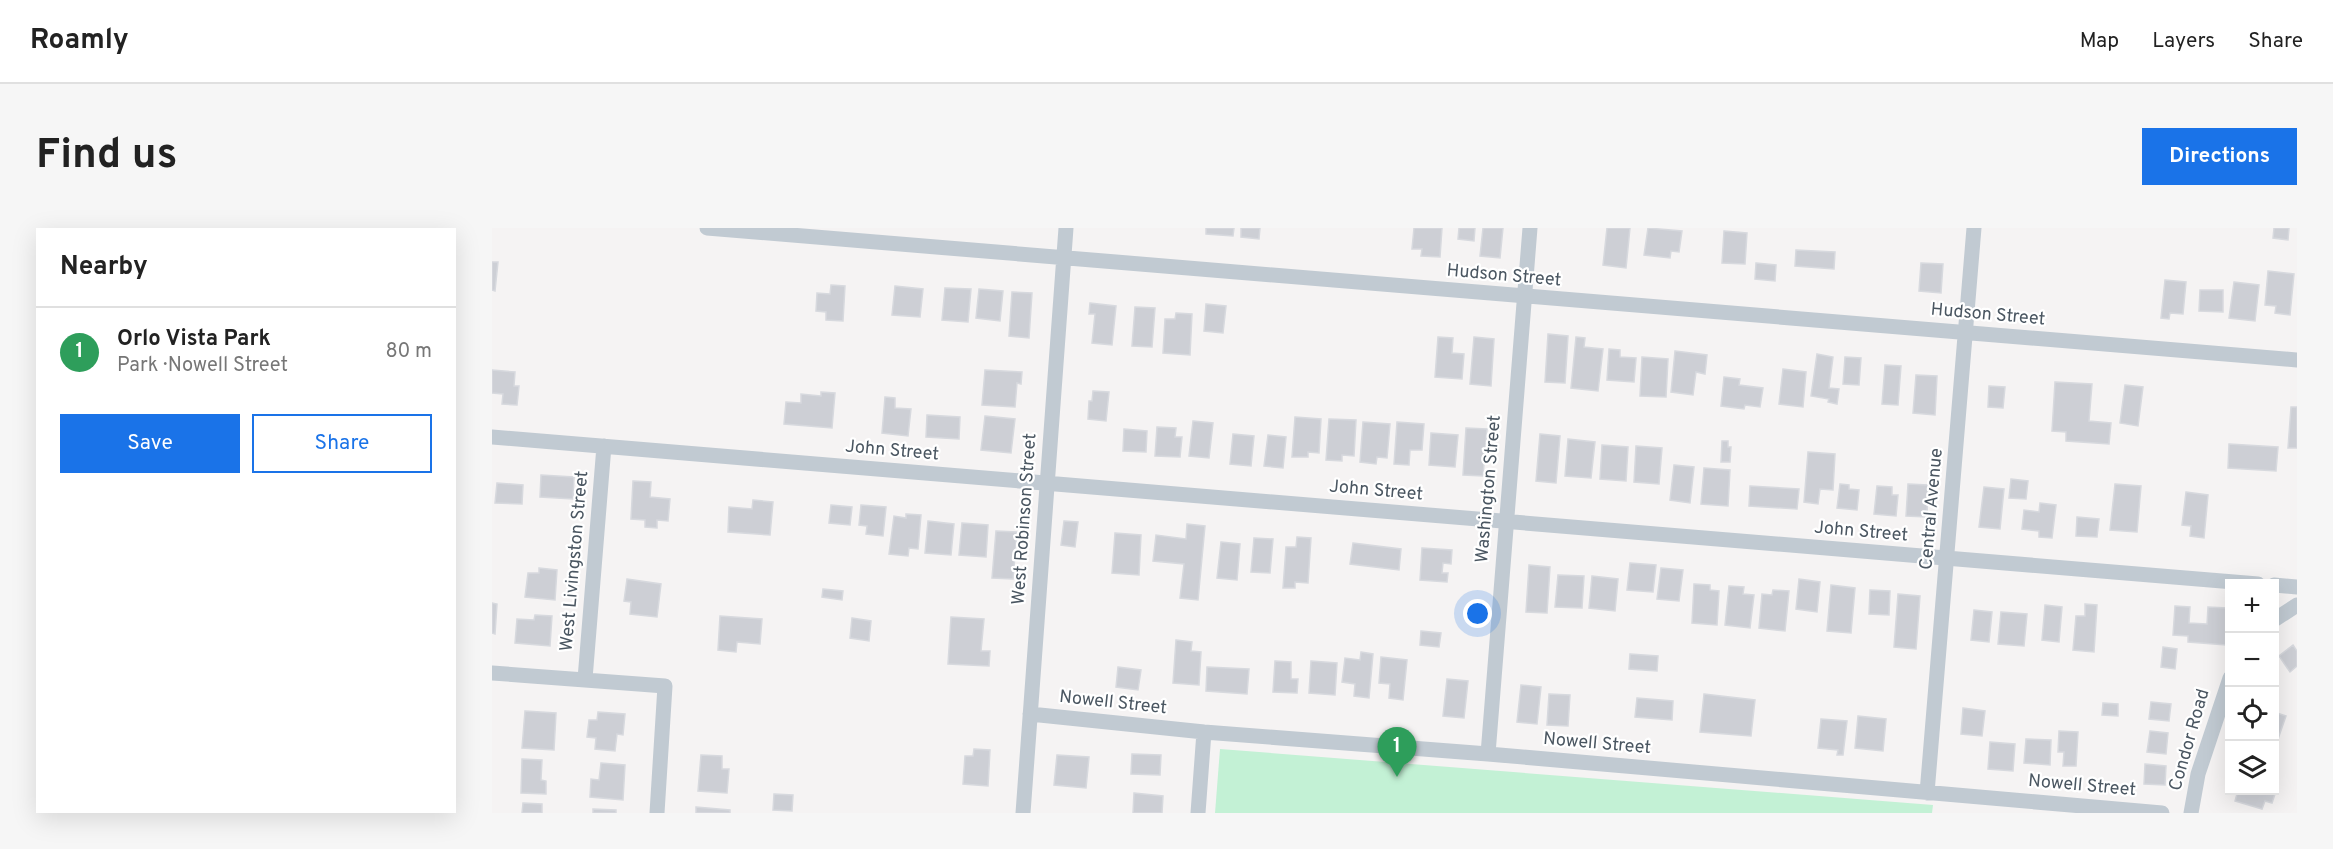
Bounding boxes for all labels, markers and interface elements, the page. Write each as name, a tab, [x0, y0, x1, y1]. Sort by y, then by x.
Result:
text: Roamly	[30, 23, 129, 59]
text: Map	[2080, 28, 2119, 55]
text: Layers	[2152, 28, 2215, 55]
text: Share	[2248, 28, 2303, 55]
button: Directions	[2142, 128, 2297, 185]
text: Find us	[36, 130, 177, 183]
text: Nearby	[60, 251, 148, 284]
street label: Hudson Street	[1446, 260, 1562, 292]
street label: Hudson Street	[1930, 299, 2046, 331]
text: Orlo Vista Park	[117, 326, 271, 353]
text: 1	[76, 339, 84, 365]
text: 80 m	[386, 339, 432, 365]
text: Park · Nowell Street	[117, 353, 288, 379]
button: Save	[60, 414, 240, 473]
button: Share	[252, 414, 432, 473]
street label: Washington Street	[1471, 414, 1507, 564]
street label: West Robinson Street	[1008, 432, 1042, 606]
street label: John Street	[844, 435, 940, 467]
street label: Central Avenue	[1915, 447, 1949, 571]
street label: West Livingston Street	[556, 470, 594, 652]
street label: John Street	[1328, 475, 1424, 507]
street label: John Street	[1813, 516, 1909, 548]
map controls	[2225, 579, 2279, 795]
button: +	[2225, 579, 2279, 633]
your location	[1463, 599, 1492, 628]
button: −	[2225, 633, 2279, 687]
street label: Nowell Street	[1058, 686, 1168, 720]
street label: Condor Road	[2164, 686, 2216, 794]
button: locate	[2225, 687, 2279, 741]
pin: 1	[1378, 728, 1416, 777]
street label: Nowell Street	[1542, 728, 1652, 760]
button: layers	[2225, 741, 2279, 795]
street label: Nowell Street	[2027, 770, 2137, 802]

